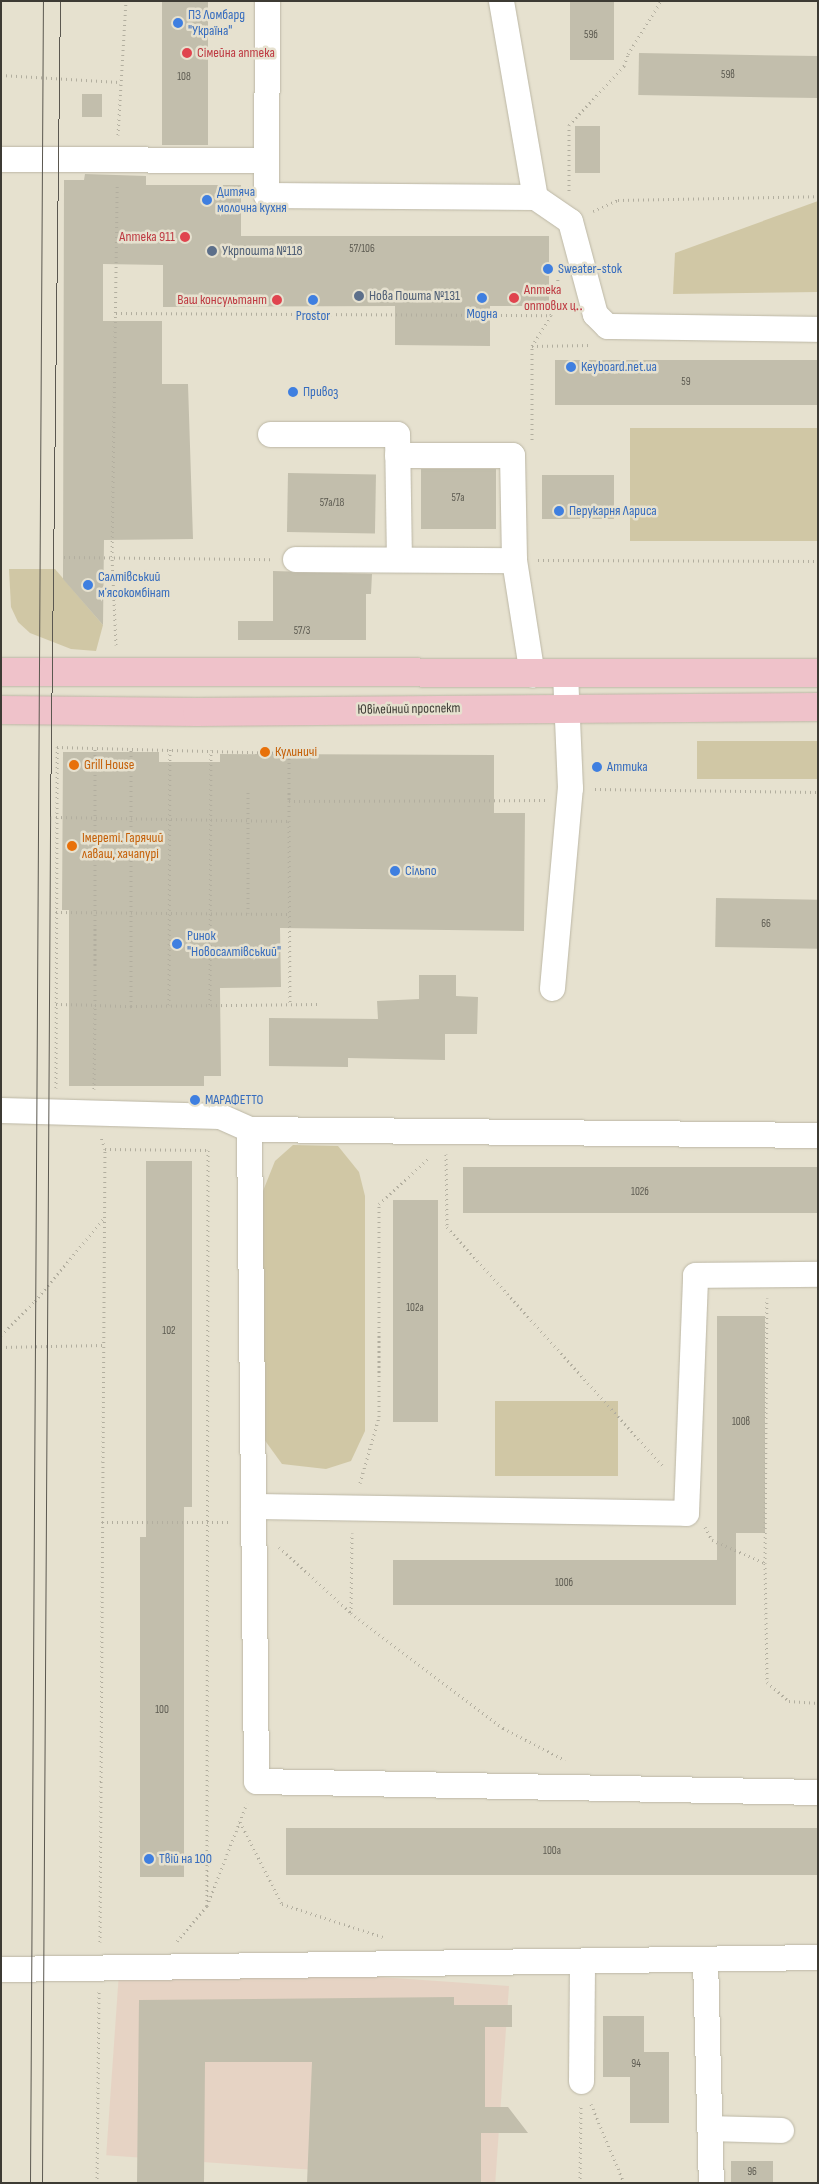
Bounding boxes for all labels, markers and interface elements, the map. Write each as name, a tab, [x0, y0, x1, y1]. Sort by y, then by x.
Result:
place label: ПЗ Ломбард "Україна"	[188, 7, 245, 40]
marker: ПЗ Ломбард "Україна"	[172, 17, 184, 29]
house number: 59б	[584, 28, 598, 42]
place label: Сімейна аптека	[197, 45, 275, 61]
marker: Сімейна аптека	[181, 47, 193, 59]
house number: 59в	[721, 68, 735, 82]
house number: 108	[177, 70, 191, 84]
place label: Дитяча молочна кухня	[217, 184, 287, 216]
marker: Дитяча молочна кухня	[201, 194, 213, 206]
place label: Аптека 911	[119, 229, 175, 245]
marker: Аптека 911	[179, 231, 191, 243]
house number: 57/106	[349, 242, 375, 256]
place label: Укрпошта №118	[222, 243, 303, 259]
marker: Укрпошта №118	[206, 245, 218, 257]
place label: Sweater-stok	[558, 261, 622, 277]
marker: Sweater-stok	[542, 263, 554, 275]
place label: Аптека оптових ц‥	[524, 282, 583, 314]
place label: Нова Пошта №131	[369, 288, 460, 304]
marker: Нова Пошта №131	[353, 290, 365, 302]
place label: Ваш консультант	[177, 292, 267, 308]
marker: Модна	[476, 292, 488, 304]
marker: Аптека оптових ц‥	[508, 292, 520, 304]
marker: Ваш консультант	[271, 294, 283, 306]
marker: Prostor	[307, 294, 319, 306]
place label: Модна	[466, 306, 498, 322]
place label: Prostor	[296, 308, 330, 324]
place label: Keyboard.net.ua	[581, 359, 657, 375]
marker: Keyboard.net.ua	[565, 361, 577, 373]
house number: 59	[681, 375, 691, 389]
place label: Привоз	[303, 384, 338, 400]
marker: Привоз	[287, 386, 299, 398]
house number: 57а	[452, 491, 464, 505]
house number: 57а/18	[320, 496, 344, 510]
place label: Перукарня Лариса	[569, 503, 657, 519]
marker: Перукарня Лариса	[553, 505, 565, 517]
place label: Салтівський мʼясокомбінат	[98, 569, 170, 602]
marker: Салтівський мʼясокомбінат	[82, 579, 94, 591]
house number: 57/3	[294, 624, 310, 638]
street label: Ювілейний проспект	[357, 700, 461, 718]
place label: Кулиничі	[275, 744, 317, 760]
marker: Кулиничі	[259, 746, 271, 758]
place label: Grill House	[84, 757, 134, 773]
marker: Grill House	[68, 759, 80, 771]
place label: Аттика	[607, 759, 648, 775]
marker: Аттика	[591, 761, 603, 773]
place label: Імереті. Гарячий лаваш, хачапурі	[82, 830, 163, 862]
marker: Імереті. Гарячий лаваш, хачапурі	[66, 840, 78, 852]
place label: Сільпо	[405, 863, 437, 879]
marker: Сільпо	[389, 865, 401, 877]
house number: 66	[761, 917, 771, 931]
place label: Ринок "Новосалтівський"	[187, 928, 281, 960]
marker: Ринок "Новосалтівський"	[171, 938, 183, 950]
place label: МАРАФЕТТО	[205, 1092, 264, 1108]
marker: МАРАФЕТТО	[189, 1094, 201, 1106]
house number: 102б	[631, 1185, 649, 1199]
house number: 102а	[406, 1301, 424, 1315]
house number: 102	[162, 1324, 176, 1338]
house number: 100в	[732, 1415, 750, 1429]
house number: 100б	[555, 1576, 573, 1590]
house number: 100	[155, 1703, 169, 1717]
house number: 100а	[543, 1844, 561, 1858]
place label: Твій на 100	[159, 1851, 212, 1867]
marker: Твій на 100	[143, 1853, 155, 1865]
house number: 94	[631, 2057, 641, 2071]
house number: 96	[747, 2165, 757, 2179]

